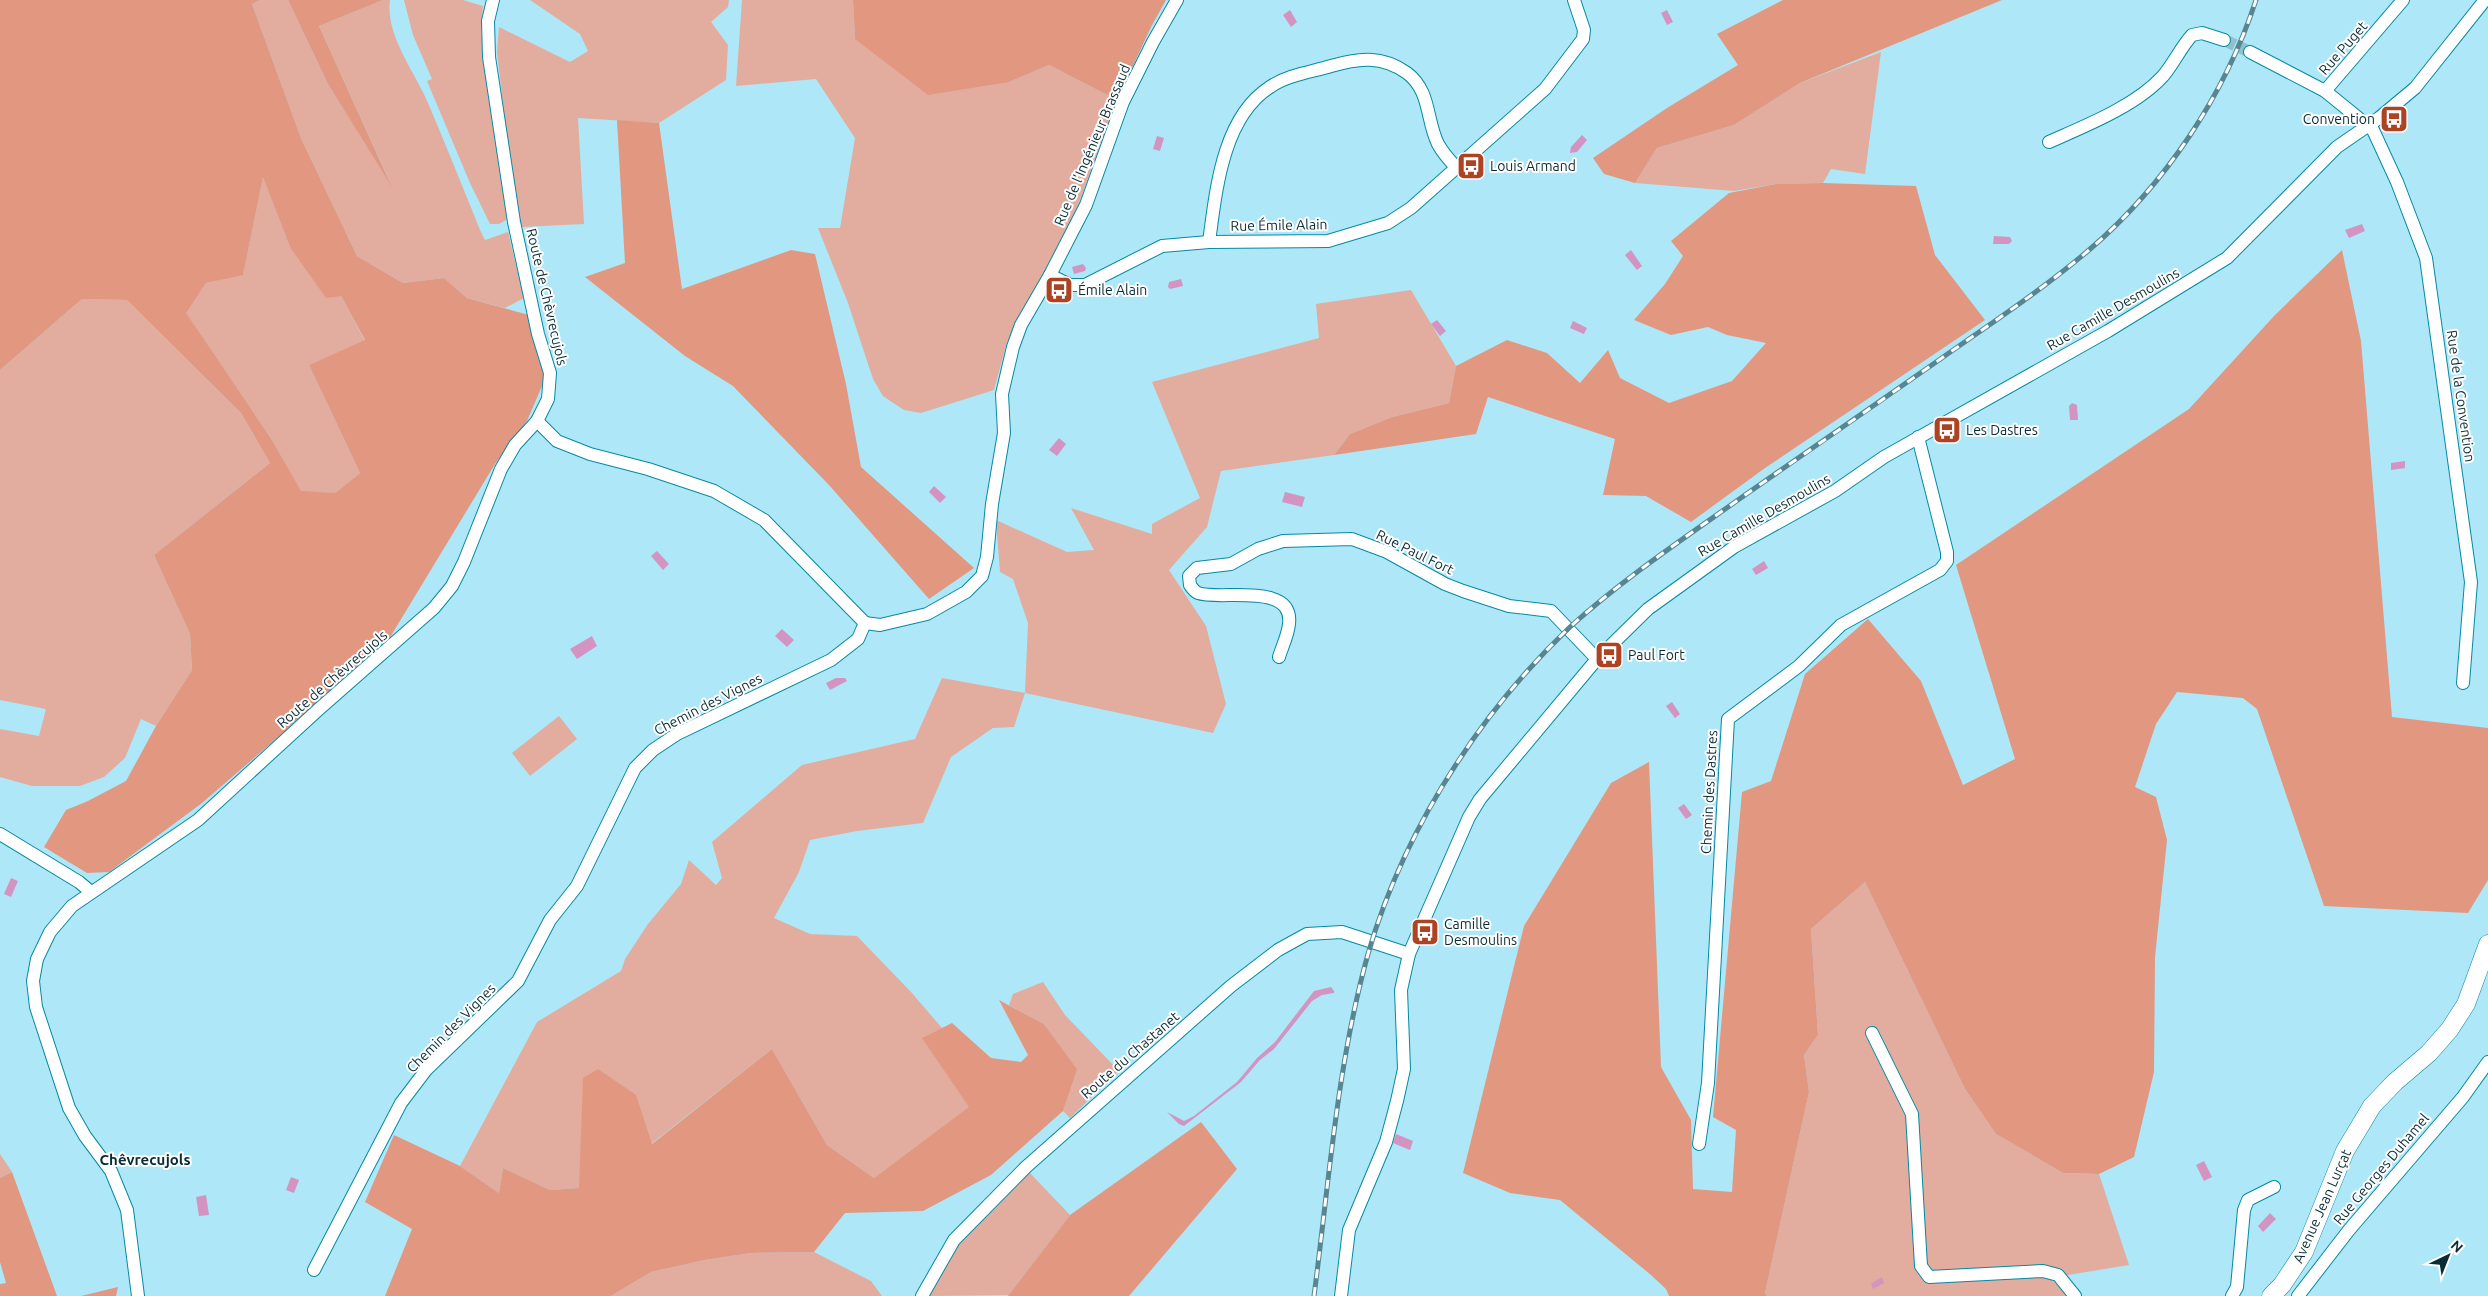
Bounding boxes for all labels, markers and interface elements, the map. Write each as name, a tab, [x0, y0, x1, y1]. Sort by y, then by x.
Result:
street label: Rue Puget	[2316, 18, 2371, 78]
street label: Rue de l'Ingénieur Brassaud	[1051, 62, 1133, 228]
bus stop icon: Convention	[2379, 104, 2409, 134]
place label: Convention	[2303, 111, 2375, 127]
bus stop icon: Louis Armand	[1456, 151, 1486, 181]
place label: Louis Armand	[1490, 158, 1576, 174]
street label: Rue Émile Alain	[1230, 215, 1328, 234]
street label: Route de Chèvrecujols	[523, 227, 571, 367]
street label: Rue Camille Desmoulins	[2044, 264, 2182, 354]
bus stop icon: Émile Alain	[1044, 275, 1074, 305]
place label: Émile Alain	[1078, 281, 1147, 298]
street label: Rue de la Convention	[2444, 329, 2478, 463]
bus stop icon: Les Dastres	[1932, 415, 1962, 445]
place label: Les Dastres	[1966, 422, 2038, 438]
street label: Rue Camille Desmoulins	[1695, 470, 1833, 560]
street label: Rue Paul Fort	[1374, 526, 1457, 578]
street label: Route de Chèvrecujols	[274, 627, 390, 731]
bus stop icon: Paul Fort	[1594, 640, 1624, 670]
place label: Paul Fort	[1628, 647, 1685, 663]
street label: Chemin des Vignes	[651, 670, 765, 738]
street label: Chemin des Dastres	[1698, 730, 1720, 854]
place label: Camille Desmoulins	[1444, 916, 1517, 948]
bus stop icon: Camille Desmoulins	[1410, 917, 1440, 947]
street label: Chemin des Vignes	[403, 980, 499, 1076]
street label: Route du Chastanet	[1078, 1008, 1183, 1102]
street label: Rue Georges Duhamel	[2330, 1110, 2432, 1228]
street label: Avenue Jean Lurçat	[2290, 1146, 2355, 1265]
district label: Chêvrecujols	[100, 1151, 190, 1168]
north arrow	[2423, 1231, 2473, 1281]
text: N	[2448, 1237, 2466, 1256]

